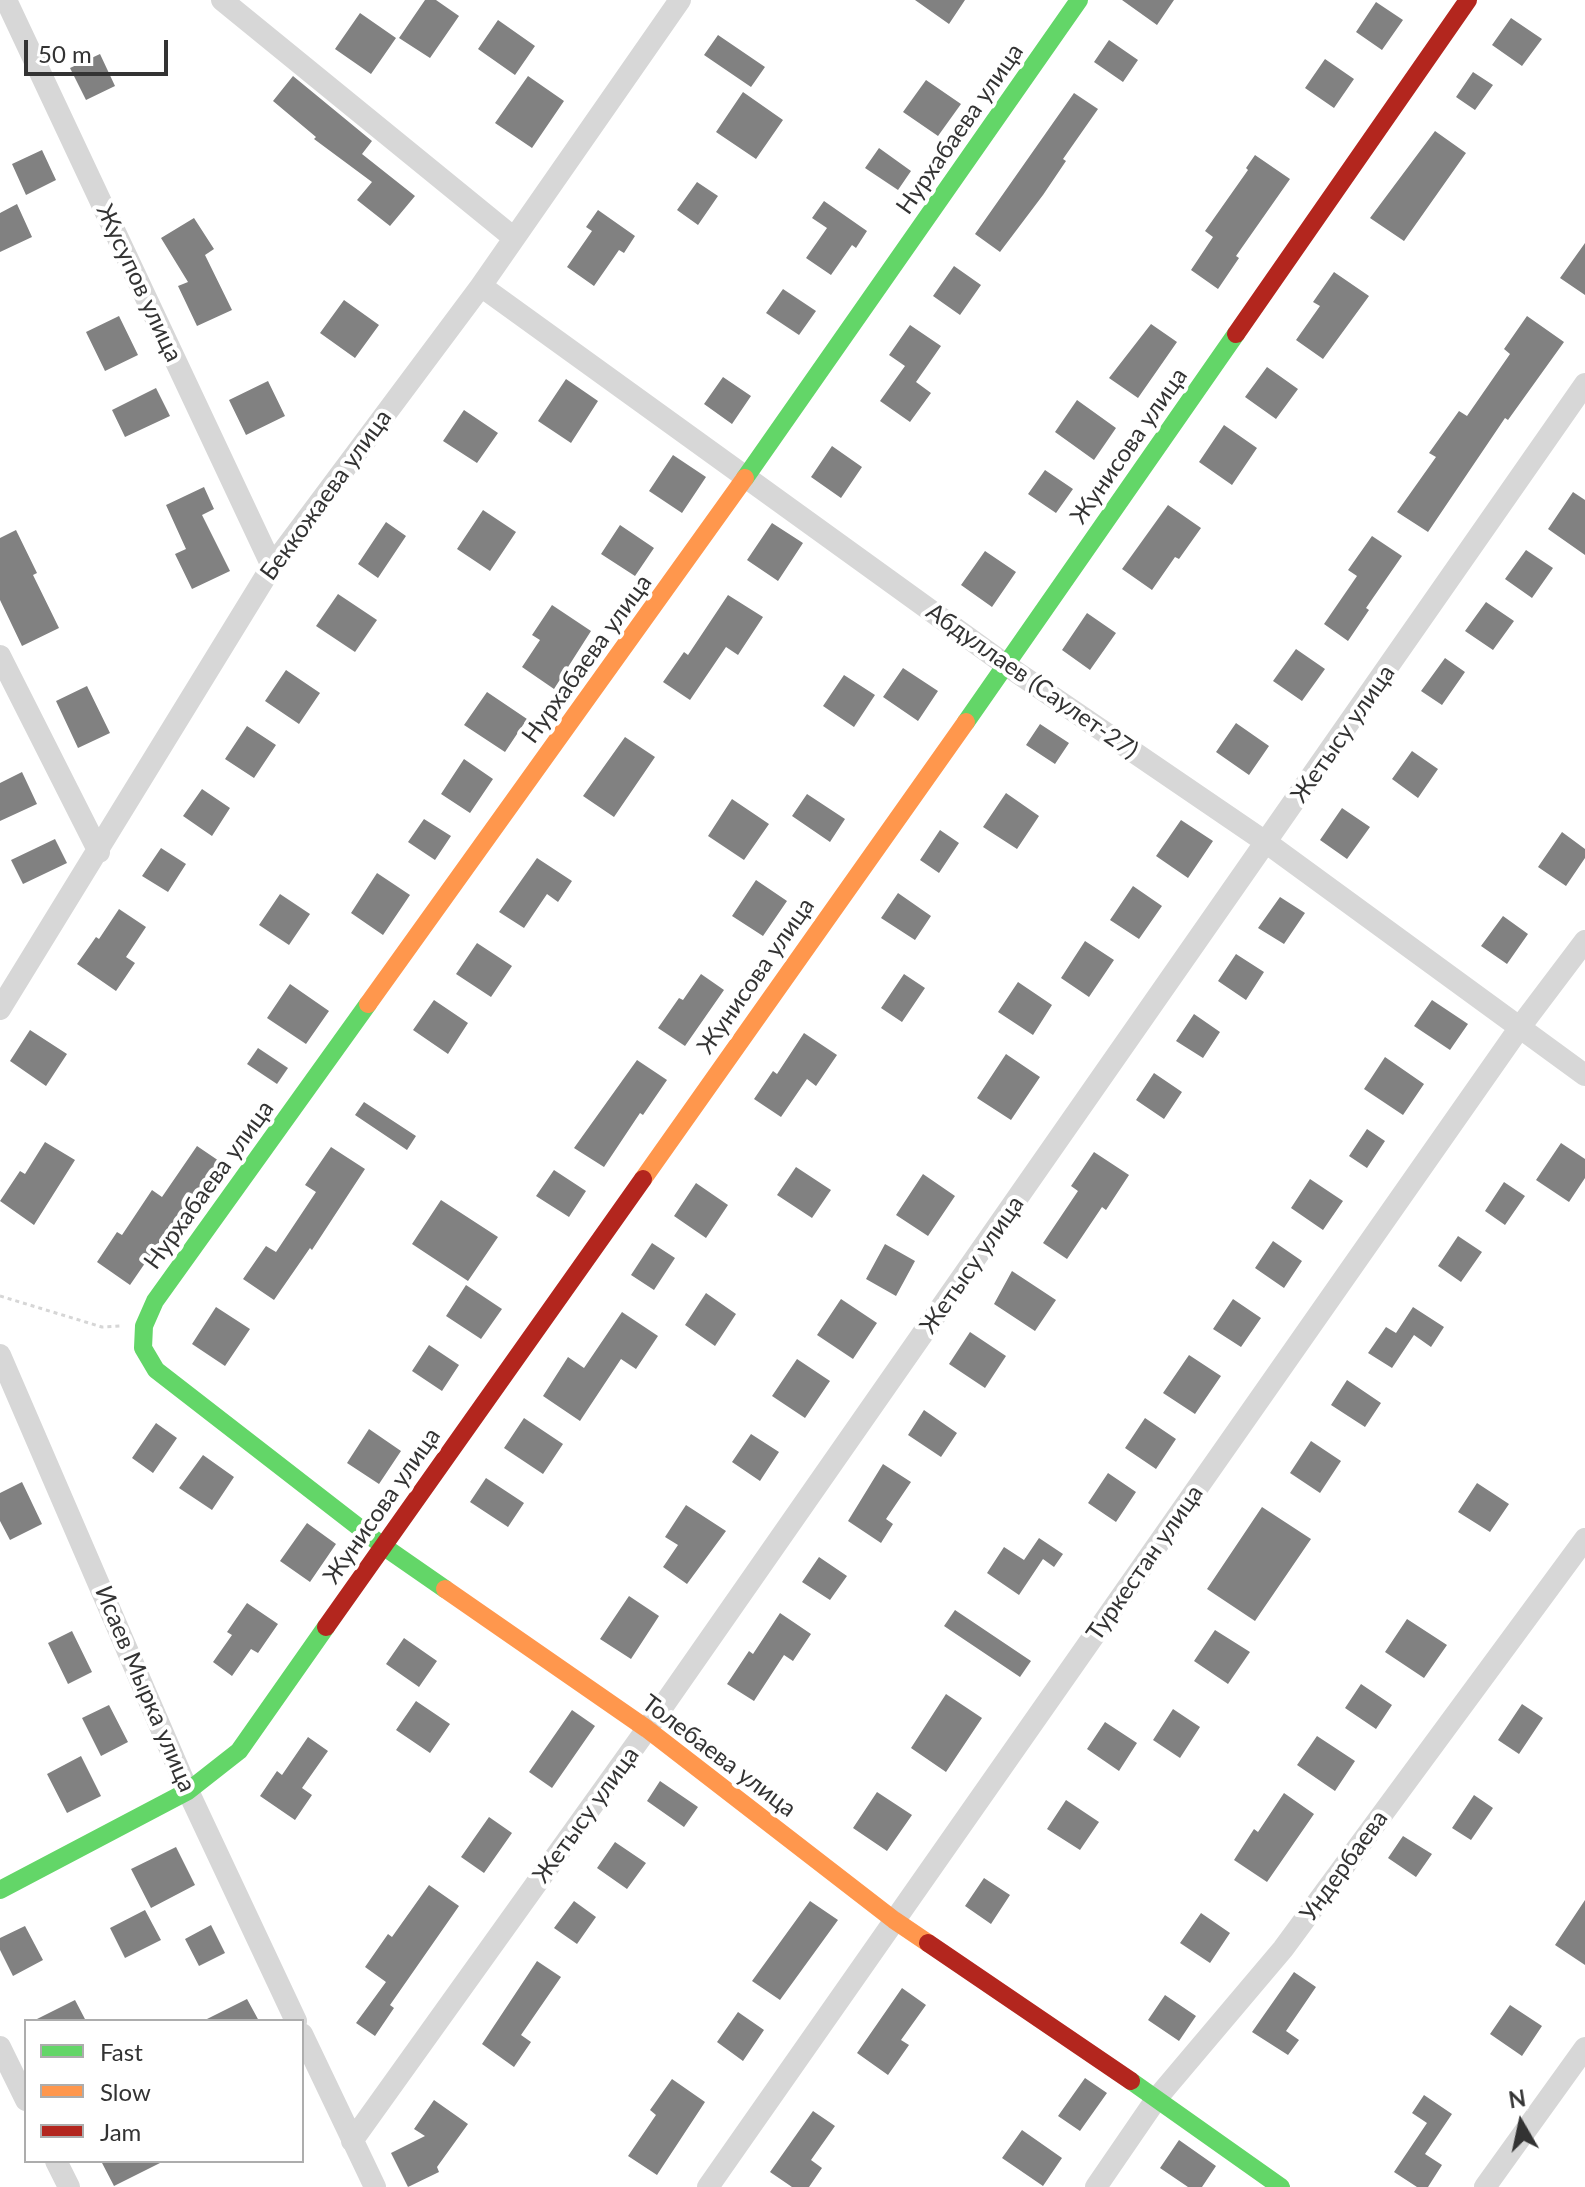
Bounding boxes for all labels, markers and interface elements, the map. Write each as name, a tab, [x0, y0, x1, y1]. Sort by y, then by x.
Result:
scale bar	[28, 24, 172, 74]
street label: Нурхабаева улица	[890, 38, 1030, 220]
text: 50 m	[38, 39, 92, 68]
street label: Жусупов улица	[90, 200, 188, 366]
street label: Жунисова улица	[1064, 362, 1194, 530]
street label: Беккожаева улица	[254, 404, 398, 586]
street label: Нурхабаева улица	[516, 569, 658, 749]
street label: Абдуллаев (Саулет-27)	[921, 597, 1143, 765]
street label: Жетысу улица	[1285, 660, 1401, 808]
street label: Жунисова улица	[691, 892, 821, 1060]
street label: Нурхабаева улица	[138, 1095, 280, 1275]
street label: Жетысу улица	[914, 1191, 1030, 1339]
street label: Жунисова улица	[317, 1422, 447, 1590]
street label: Туркестан улица	[1081, 1480, 1209, 1646]
street label: Исаев Мырка улица	[89, 1582, 201, 1796]
street label: Толебаева улица	[636, 1689, 802, 1823]
street label: Жетысу улица	[527, 1741, 645, 1889]
street label: Ундербаева	[1294, 1805, 1394, 1927]
legend	[24, 2019, 304, 2163]
text: Fast	[100, 2037, 143, 2066]
text: Slow	[100, 2077, 151, 2106]
north arrow	[1481, 2083, 1561, 2163]
text: N	[1507, 2084, 1528, 2113]
text: Jam	[100, 2117, 141, 2146]

